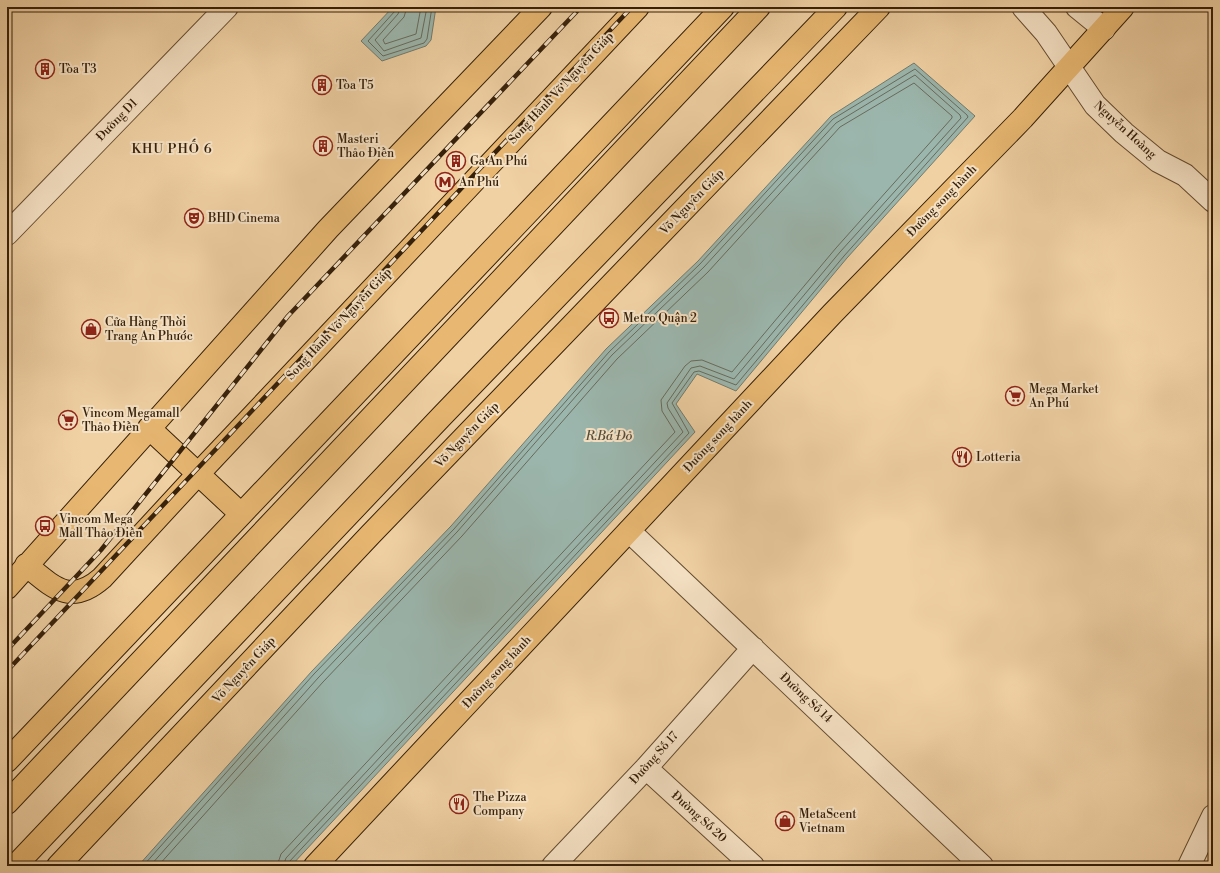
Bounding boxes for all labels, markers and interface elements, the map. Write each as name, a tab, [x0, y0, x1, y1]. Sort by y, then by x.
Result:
street label: Song Hành Võ Nguyên Giáp	[505, 29, 617, 147]
building icon: Tòa T3	[34, 58, 56, 80]
place label: Tòa T3	[59, 62, 97, 77]
building icon: Tòa T5	[311, 74, 333, 96]
place label: Tòa T5	[336, 78, 374, 93]
street label: Đường D1	[93, 95, 141, 144]
street label: Nguyễn Hoàng	[1091, 98, 1160, 163]
place label: Masteri Thảo Điền	[337, 132, 394, 161]
building icon: Masteri Thảo Điền	[312, 135, 334, 157]
district label: KHU PHỐ 6	[131, 138, 213, 157]
building icon: Ga An Phú	[445, 150, 467, 172]
place label: Ga An Phú	[470, 154, 528, 169]
street label: Đường song hành	[904, 162, 980, 240]
street label: Võ Nguyên Giáp	[656, 166, 727, 239]
metro station icon: An Phú	[434, 171, 456, 193]
place label: An Phú	[458, 175, 499, 190]
theatre icon: BHD Cinema	[183, 207, 205, 229]
place label: BHD Cinema	[207, 211, 281, 226]
street label: Song Hành Võ Nguyên Giáp	[283, 265, 395, 383]
bus stop icon: Metro Quận 2	[598, 307, 620, 329]
place label: Metro Quận 2	[623, 311, 697, 326]
place label: Cửa Hàng Thời Trang An Phước	[105, 315, 193, 344]
shop icon: Cửa Hàng Thời Trang An Phước	[80, 318, 102, 340]
place label: Mega Market An Phú	[1028, 382, 1099, 411]
supermarket icon: Mega Market An Phú	[1004, 385, 1026, 407]
street label: Đường song hành	[680, 396, 756, 476]
street label: Võ Nguyên Giáp	[431, 399, 502, 472]
place label: Vincom Megamall Thảo Điền	[81, 406, 180, 435]
supermarket icon: Vincom Megamall Thảo Điền	[57, 409, 79, 431]
water label: R.Bá Đỏ	[585, 428, 633, 444]
restaurant icon: Lotteria	[951, 446, 973, 468]
place label: Lotteria	[976, 450, 1021, 465]
place label: Vincom Mega Mall Thảo Điền	[58, 512, 142, 541]
bus stop icon: Vincom Mega Mall Thảo Điền	[34, 515, 56, 537]
street label: Đường song hành	[459, 632, 535, 712]
street label: Võ Nguyên Giáp	[209, 633, 279, 707]
street label: Đường Số 14	[776, 670, 836, 726]
street label: Đường Số 17	[627, 729, 681, 787]
street label: Đường Số 20	[668, 788, 730, 846]
place label: The Pizza Company	[473, 790, 528, 819]
restaurant icon: The Pizza Company	[448, 793, 470, 815]
place label: MetaScent Vietnam	[798, 807, 857, 836]
shop icon: MetaScent Vietnam	[774, 810, 796, 832]

